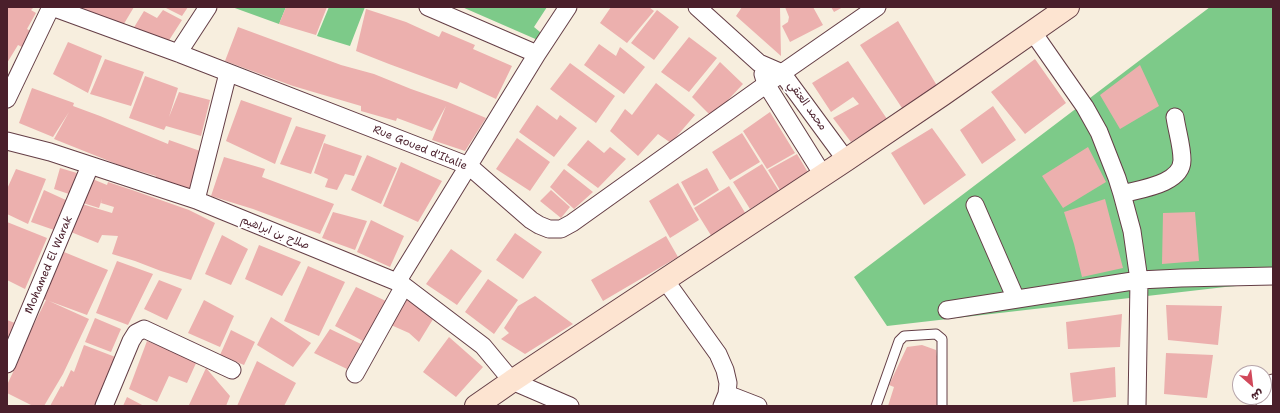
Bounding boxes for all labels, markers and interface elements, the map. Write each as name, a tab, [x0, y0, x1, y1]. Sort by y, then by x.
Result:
street label: محمد العتقي	[785, 79, 829, 133]
street label: Rue Goued d'Italie	[371, 123, 469, 173]
street label: صلاح بن ابراهيم	[239, 213, 311, 253]
street label: Mohamed El Warak	[22, 214, 76, 316]
north arrow	[1232, 365, 1272, 405]
text: ش	[1249, 386, 1266, 405]

